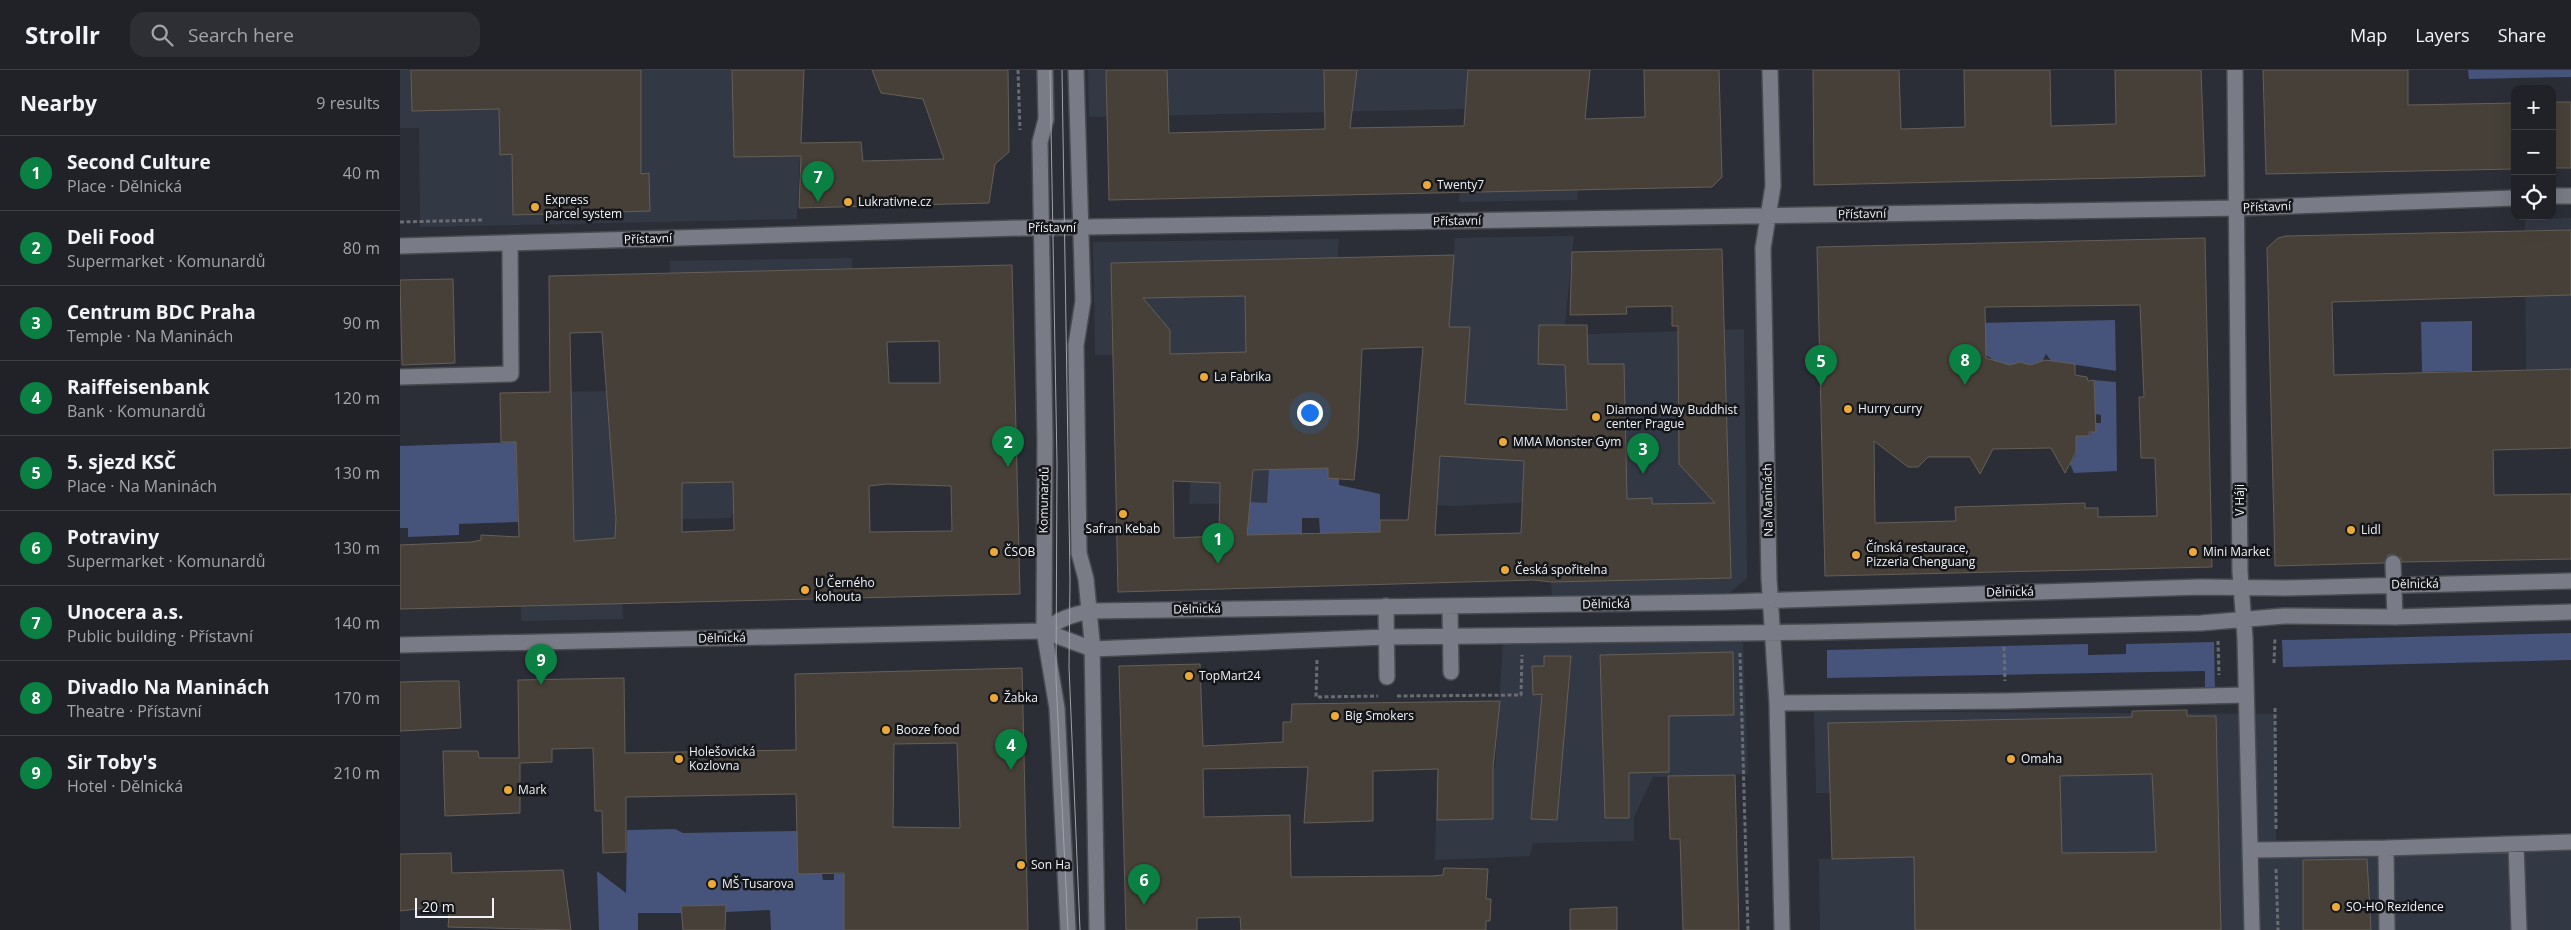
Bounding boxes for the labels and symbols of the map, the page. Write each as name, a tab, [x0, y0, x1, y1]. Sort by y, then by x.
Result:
pin: 7	[802, 161, 834, 202]
place label: Twenty7	[1437, 176, 1484, 193]
marker: Twenty7	[1421, 179, 1433, 191]
place label: Express parcel system	[545, 191, 622, 222]
place label: Lukrativne.cz	[858, 193, 932, 210]
marker: Lukrativne.cz	[842, 196, 854, 208]
street label: Přístavní	[2243, 197, 2292, 216]
marker: Express parcel system	[529, 201, 541, 213]
street label: Přístavní	[1838, 205, 1887, 222]
street label: Přístavní	[1433, 212, 1482, 229]
street label: Přístavní	[1028, 219, 1077, 236]
street label: Přístavní	[624, 229, 673, 248]
pin: 8	[1949, 344, 1981, 385]
pin: 5	[1805, 345, 1837, 386]
place label: La Fabrika	[1214, 368, 1271, 385]
marker: La Fabrika	[1198, 371, 1210, 383]
your location	[1297, 400, 1323, 426]
place label: Hurry curry	[1858, 400, 1923, 417]
place label: Diamond Way Buddhist center Prague	[1606, 401, 1738, 432]
marker: Hurry curry	[1842, 403, 1854, 415]
marker: Diamond Way Buddhist center Prague	[1590, 411, 1602, 423]
pin: 2	[992, 426, 1024, 467]
place label: MMA Monster Gym	[1513, 433, 1621, 450]
pin: 3	[1627, 433, 1659, 474]
marker: MMA Monster Gym	[1497, 436, 1509, 448]
street label: Na Maninách	[1758, 463, 1777, 537]
street label: Komunardů	[1034, 467, 1053, 533]
street label: V Háji	[2231, 484, 2248, 516]
marker: Safran Kebab	[1117, 508, 1129, 520]
place label: Safran Kebab	[1086, 520, 1160, 537]
place label: Lidl	[2361, 521, 2381, 538]
pin: 1	[1202, 523, 1234, 564]
marker: Lidl	[2345, 524, 2357, 536]
place label: Čínská restaurace, Pizzeria Chenguang	[1866, 539, 1976, 570]
place label: ČSOB	[1004, 543, 1035, 560]
place label: Mini Market	[2203, 543, 2270, 560]
marker: ČSOB	[988, 546, 1000, 558]
marker: Mini Market	[2187, 546, 2199, 558]
marker: Čínská restaurace, Pizzeria Chenguang	[1850, 549, 1862, 561]
place label: Česká spořitelna	[1515, 561, 1607, 578]
marker: Česká spořitelna	[1499, 564, 1511, 576]
place label: U Černého kohouta	[815, 574, 875, 605]
street label: Dělnická	[2391, 575, 2439, 592]
street label: Dělnická	[1986, 583, 2034, 600]
marker: U Černého kohouta	[799, 584, 811, 596]
street label: Dělnická	[1582, 595, 1630, 612]
street label: Dělnická	[1173, 600, 1221, 617]
street label: Dělnická	[698, 629, 746, 646]
pin: 9	[525, 644, 557, 685]
place label: TopMart24	[1199, 667, 1261, 684]
marker: TopMart24	[1183, 670, 1195, 682]
place label: Žabka	[1004, 689, 1038, 706]
marker: Žabka	[988, 692, 1000, 704]
place label: Big Smokers	[1345, 707, 1414, 724]
marker: Big Smokers	[1329, 710, 1341, 722]
place label: Booze food	[896, 721, 960, 738]
marker: Booze food	[880, 724, 892, 736]
pin: 4	[995, 729, 1027, 770]
place label: Holešovická Kozlovna	[689, 743, 756, 774]
place label: Omaha	[2021, 750, 2062, 767]
marker: Holešovická Kozlovna	[673, 753, 685, 765]
marker: Omaha	[2005, 753, 2017, 765]
place label: Mark	[518, 781, 547, 798]
marker: Mark	[502, 784, 514, 796]
place label: Son Ha	[1031, 856, 1071, 873]
marker: Son Ha	[1015, 859, 1027, 871]
pin: 6	[1128, 864, 1160, 905]
place label: MŠ Tusarova	[722, 875, 794, 892]
marker: MŠ Tusarova	[706, 878, 718, 890]
scale bar	[415, 895, 494, 918]
place label: SO-HO Rezidence	[2346, 898, 2444, 915]
marker: SO-HO Rezidence	[2330, 901, 2342, 913]

